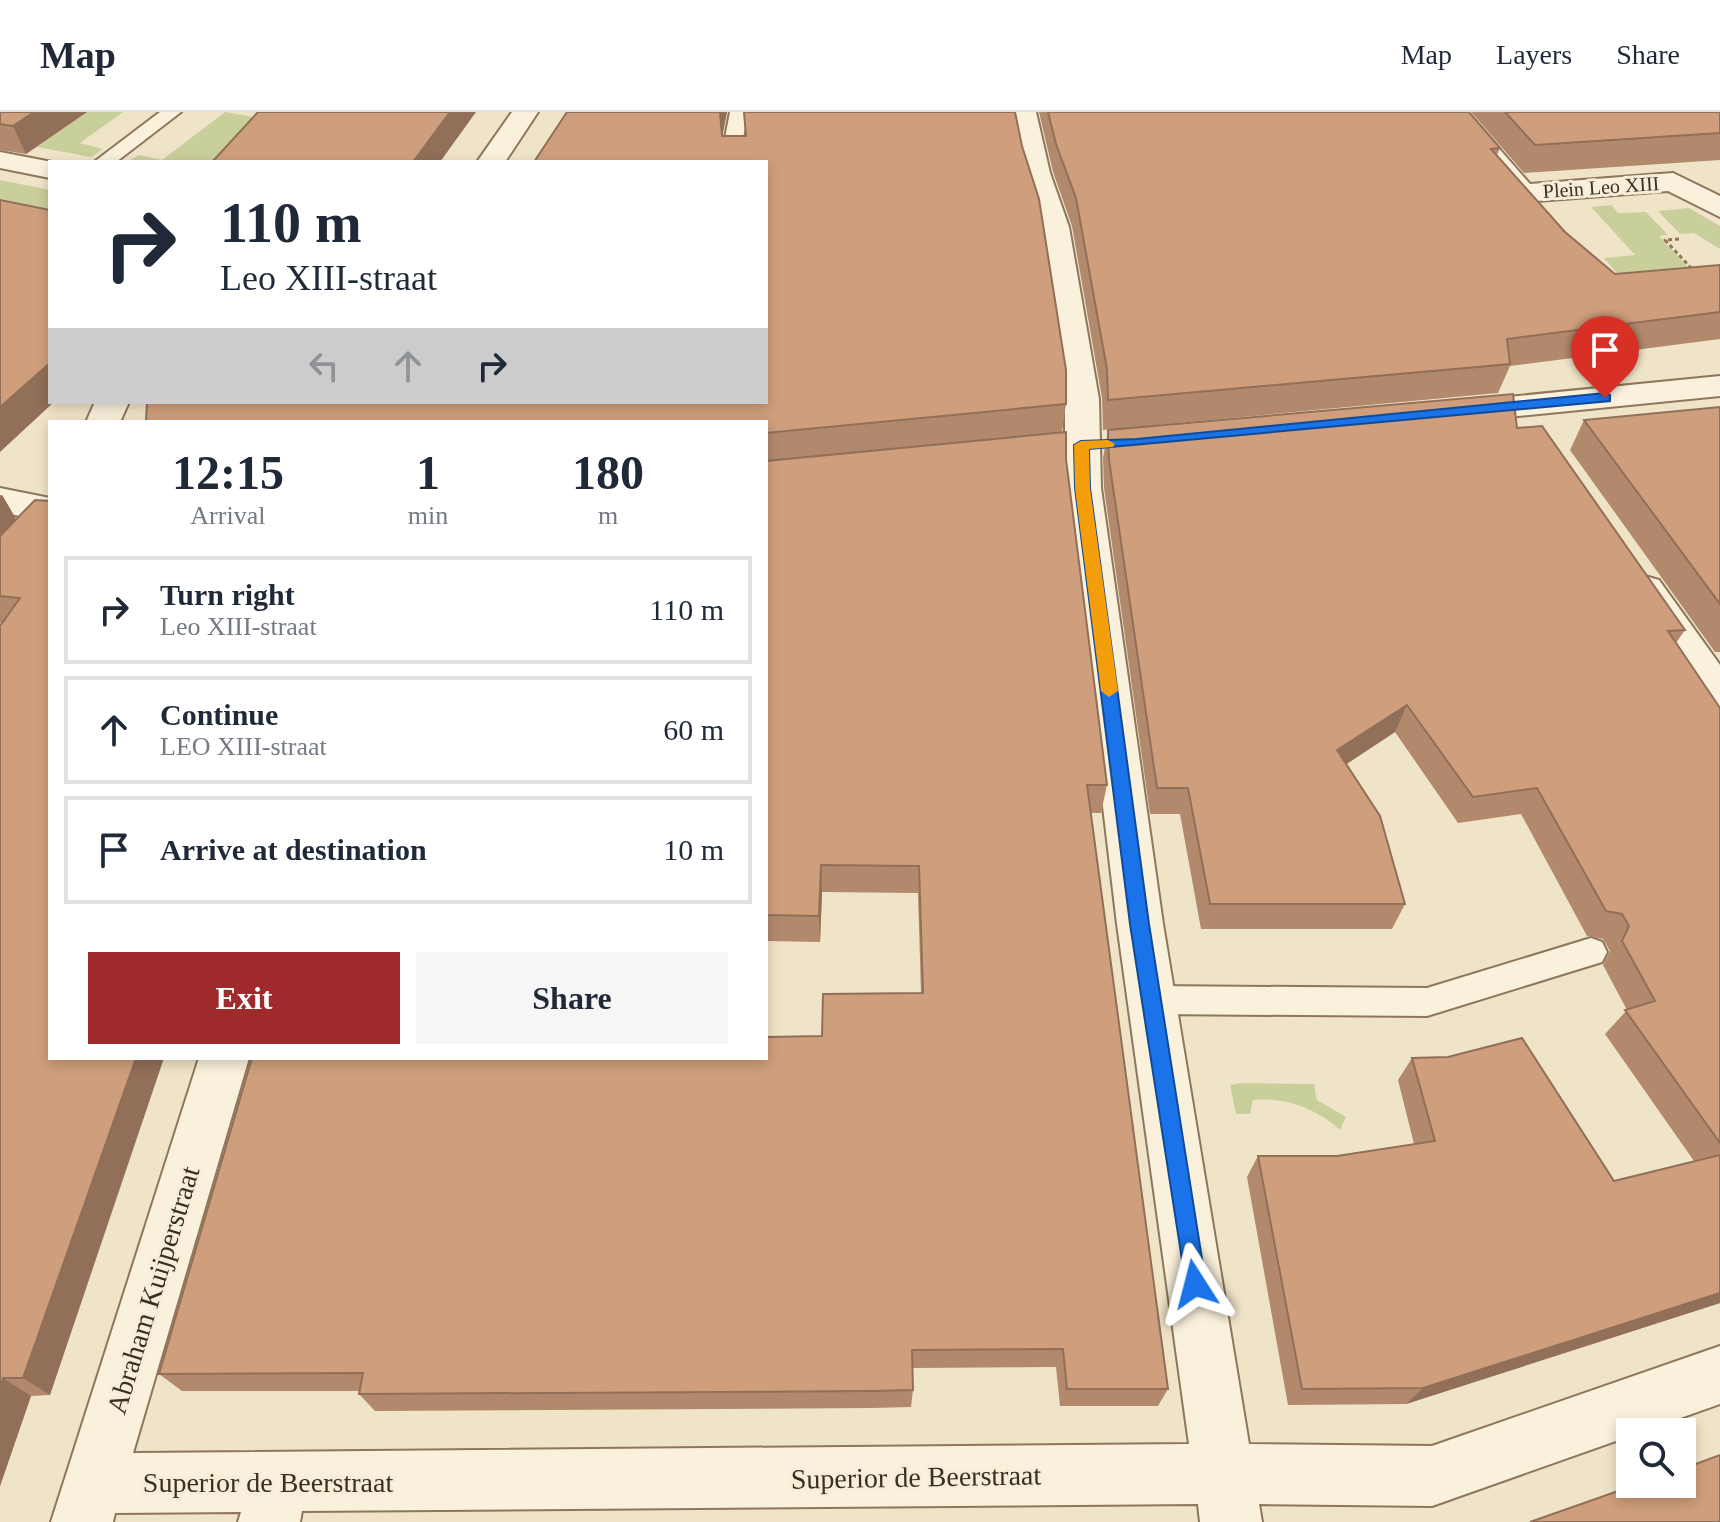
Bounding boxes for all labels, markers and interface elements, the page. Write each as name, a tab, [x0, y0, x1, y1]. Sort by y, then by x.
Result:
text: Map	[40, 34, 116, 76]
text: Map	[1401, 39, 1452, 70]
text: Layers	[1496, 39, 1572, 70]
text: Share	[1616, 39, 1680, 70]
street label: Plein Leo XIII	[1542, 172, 1660, 202]
icon: right	[88, 192, 192, 296]
text: 110 m	[220, 192, 362, 254]
text: Leo XIII-straat	[220, 258, 437, 298]
pin	[1571, 316, 1639, 398]
icon: arrive	[1583, 328, 1627, 372]
icon: left	[302, 344, 346, 388]
icon: ahead	[386, 344, 430, 388]
icon: right	[470, 344, 514, 388]
text: 12:15	[172, 446, 284, 499]
text: 1	[416, 446, 440, 499]
text: 180	[572, 446, 644, 499]
text: Arrival	[190, 501, 265, 530]
text: min	[408, 501, 448, 530]
text: m	[598, 501, 618, 530]
text: Turn right	[160, 578, 295, 611]
icon: right	[92, 588, 136, 632]
text: 110 m	[649, 593, 724, 626]
text: Leo XIII-straat	[160, 612, 317, 641]
text: Continue	[160, 698, 278, 731]
icon: ahead	[92, 708, 136, 752]
text: 60 m	[663, 713, 724, 746]
text: LEO XIII-straat	[160, 732, 327, 761]
icon: arrive	[92, 828, 136, 872]
text: Arrive at destination	[160, 833, 427, 866]
text: 10 m	[663, 833, 724, 866]
button: Exit	[88, 952, 400, 1044]
button: Share	[416, 952, 728, 1044]
street label: Abraham Kuijperstraat	[101, 1162, 206, 1418]
position arrow	[1153, 1242, 1237, 1326]
map controls	[1616, 1418, 1696, 1498]
button: search	[1616, 1418, 1696, 1498]
street label: Superior de Beerstraat	[791, 1459, 1042, 1495]
street label: Superior de Beerstraat	[143, 1467, 393, 1498]

